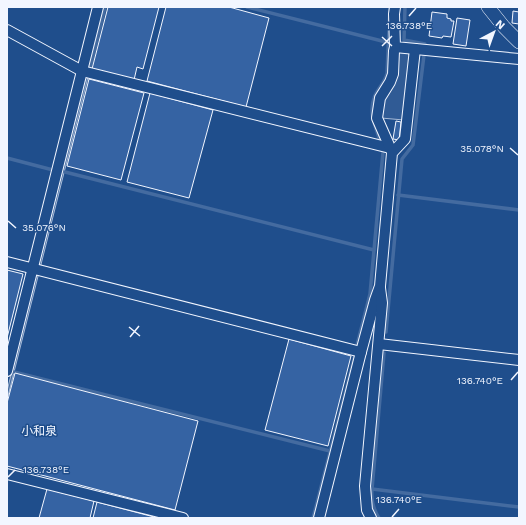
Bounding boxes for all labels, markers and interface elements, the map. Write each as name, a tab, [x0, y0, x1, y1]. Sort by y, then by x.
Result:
north arrow	[474, 12, 514, 52]
text: N	[493, 17, 508, 32]
text: 136.738°E	[386, 20, 432, 31]
text: 35.078°N	[460, 143, 504, 154]
text: 35.076°N	[22, 222, 66, 233]
text: 136.740°E	[457, 375, 503, 386]
district label: 小和泉	[21, 424, 57, 438]
text: 136.738°E	[23, 464, 69, 475]
text: 136.740°E	[376, 494, 422, 505]

